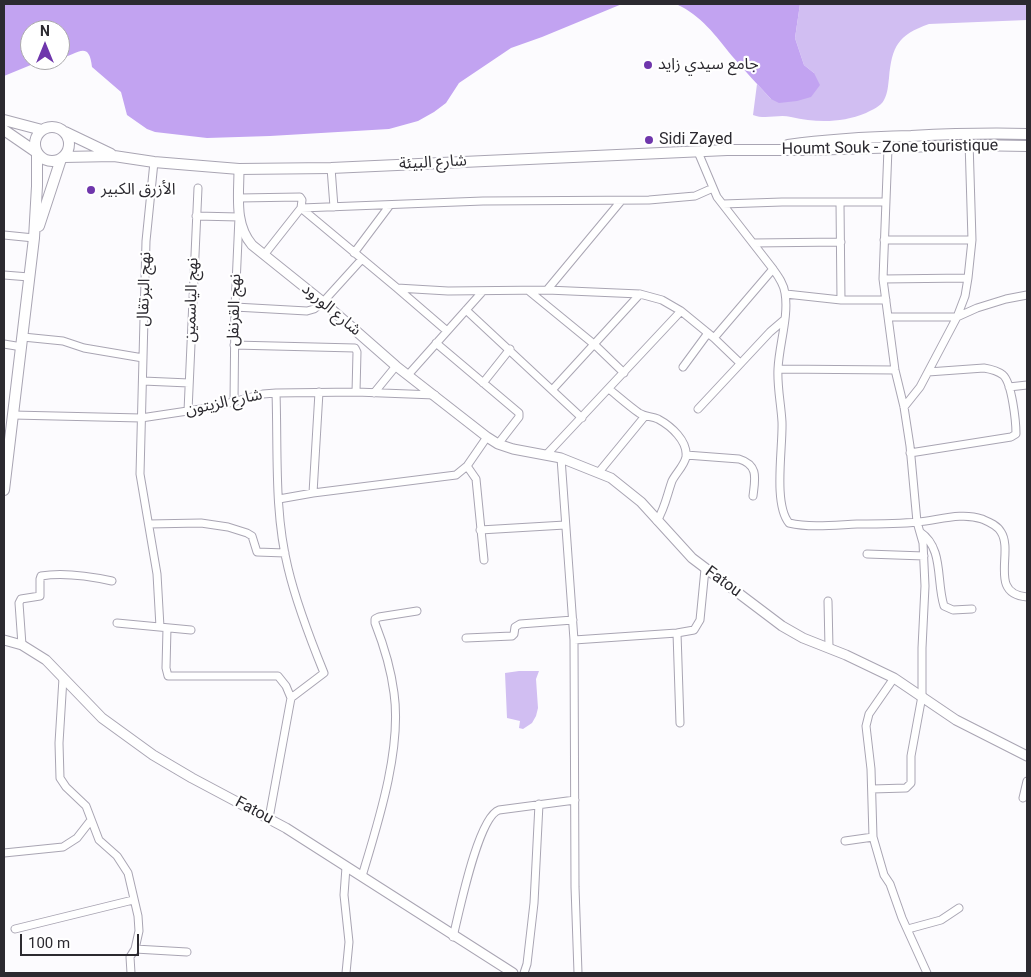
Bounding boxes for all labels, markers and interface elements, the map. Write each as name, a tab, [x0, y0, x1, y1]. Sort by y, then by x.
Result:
north arrow	[20, 20, 70, 70]
text: N	[40, 23, 50, 39]
place label: جامع سيدي زايد	[658, 55, 759, 75]
marker: جامع سيدي زايد	[642, 59, 654, 71]
place label: Sidi Zayed	[659, 130, 732, 150]
marker: Sidi Zayed	[643, 134, 655, 146]
street label: Houmt Souk - Zone touristique	[782, 137, 998, 159]
street label: شارع البيئة	[399, 152, 467, 174]
place label: الأزرق الكبير	[101, 180, 176, 200]
marker: الأزرق الكبير	[85, 184, 97, 196]
street label: نهج البرتقال	[134, 251, 156, 327]
street label: نهج الياسمين	[181, 257, 203, 343]
street label: نهج القرنفل	[224, 273, 246, 347]
street label: شارع الورود	[298, 280, 364, 340]
street label: شارع الزيتون	[184, 385, 264, 421]
street label: Fatou	[701, 562, 745, 602]
street label: Fatou	[232, 793, 276, 829]
scale bar	[22, 924, 141, 956]
text: 100 m	[28, 934, 70, 952]

